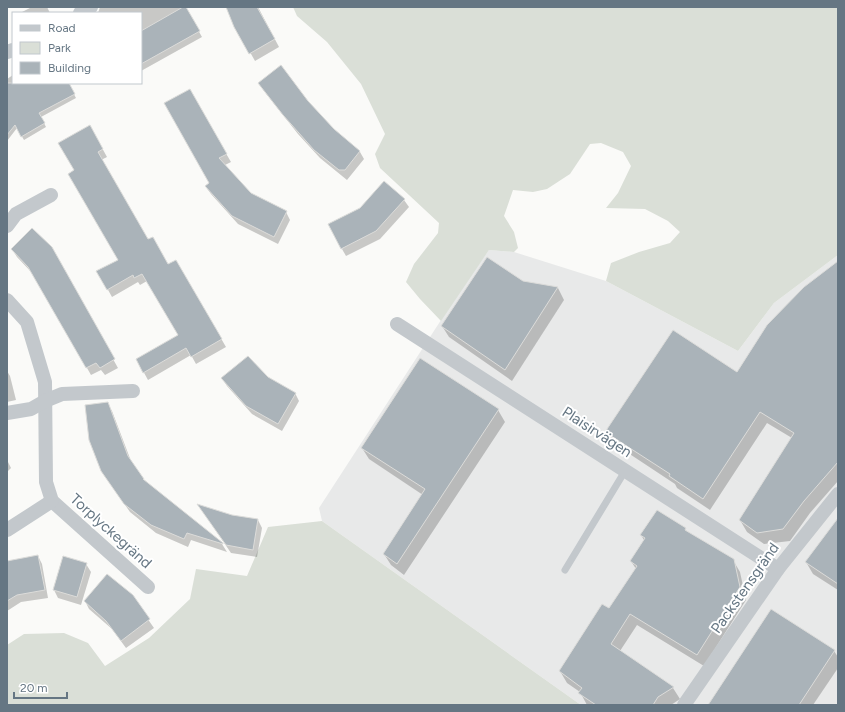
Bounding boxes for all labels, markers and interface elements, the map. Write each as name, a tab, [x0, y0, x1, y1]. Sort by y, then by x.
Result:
legend	[12, 12, 142, 84]
text: Road	[48, 21, 76, 35]
text: Park	[48, 41, 71, 55]
text: Building	[48, 61, 91, 75]
street label: Plaisirvägen	[559, 403, 635, 461]
street label: Torplyckegränd	[67, 490, 155, 572]
street label: Packstensgränd	[707, 539, 783, 637]
scale bar	[14, 674, 67, 700]
text: 20 m	[20, 681, 48, 695]

